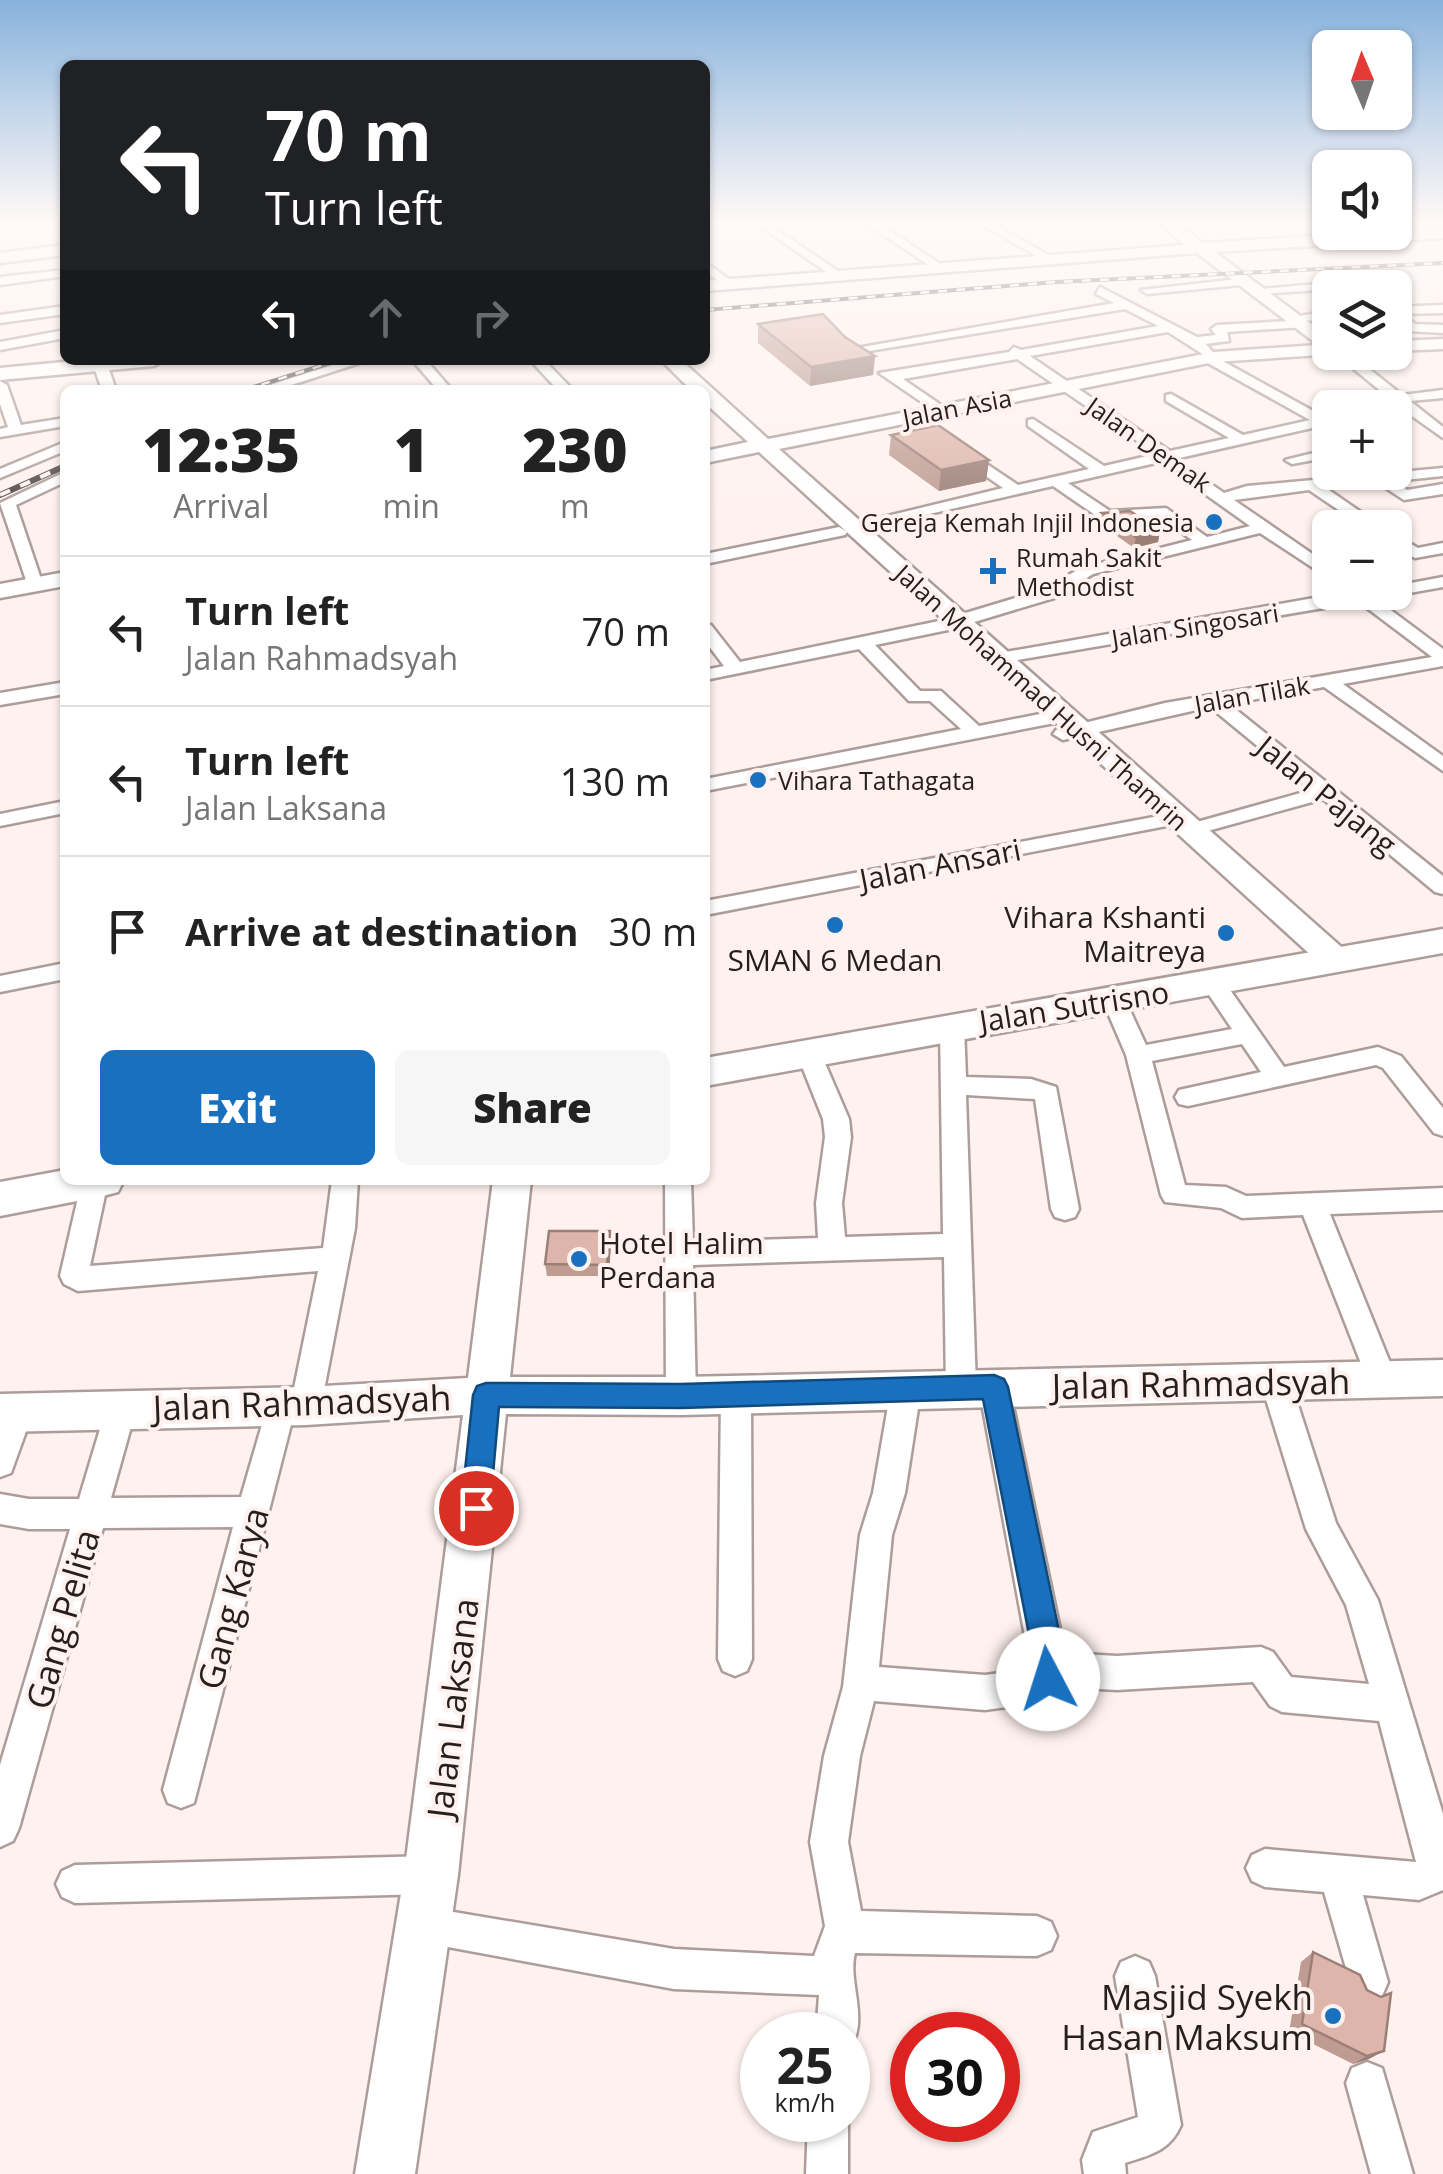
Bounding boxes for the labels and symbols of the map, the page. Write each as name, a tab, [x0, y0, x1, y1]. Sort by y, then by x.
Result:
north arrow	[1312, 30, 1412, 130]
street label: Jalan Asia	[898, 380, 1015, 435]
street label: Jalan Demak	[1078, 387, 1218, 500]
place label: Gereja Kemah Injil Indonesia	[861, 505, 1194, 539]
marker: Gereja Kemah Injil Indonesia	[1203, 511, 1225, 533]
place label: Rumah Sakit Methodist	[1016, 540, 1162, 603]
street label: Jalan Mohammad Husni Thamrin	[887, 555, 1196, 838]
marker: Rumah Sakit Methodist	[980, 558, 1006, 584]
street label: Jalan Singosari	[1107, 595, 1281, 655]
street label: Jalan Tilak	[1190, 667, 1312, 721]
street label: Jalan Pajang	[1246, 724, 1405, 864]
place label: Vihara Tathagata	[778, 763, 975, 797]
marker: Vihara Tathagata	[747, 769, 769, 791]
street label: Jalan Ansari	[853, 828, 1024, 900]
place label: Vihara Kshanti Maitreya	[1004, 896, 1206, 971]
marker: SMAN 6 Medan	[824, 914, 846, 936]
marker: Vihara Kshanti Maitreya	[1215, 922, 1237, 944]
place label: SMAN 6 Medan	[728, 939, 942, 980]
street label: Jalan Sutrisno	[973, 971, 1172, 1042]
place label: Hotel Halim Perdana	[599, 1222, 764, 1297]
marker: Hotel Halim Perdana	[568, 1248, 590, 1270]
street label: Jalan Rahmadsyah	[1048, 1357, 1351, 1409]
street label: Jalan Rahmadsyah	[149, 1373, 452, 1431]
pin	[434, 1466, 519, 1551]
street label: Gang Karya	[185, 1502, 279, 1694]
street label: Gang Pelita	[14, 1524, 110, 1714]
street label: Jalan Laksana	[415, 1596, 489, 1823]
position arrow	[996, 1627, 1100, 1731]
place label: Masjid Syekh Hasan Maksum	[1061, 1973, 1313, 2060]
marker: Masjid Syekh Hasan Maksum	[1322, 2005, 1344, 2027]
speed limit sign: 30	[890, 2012, 1020, 2142]

